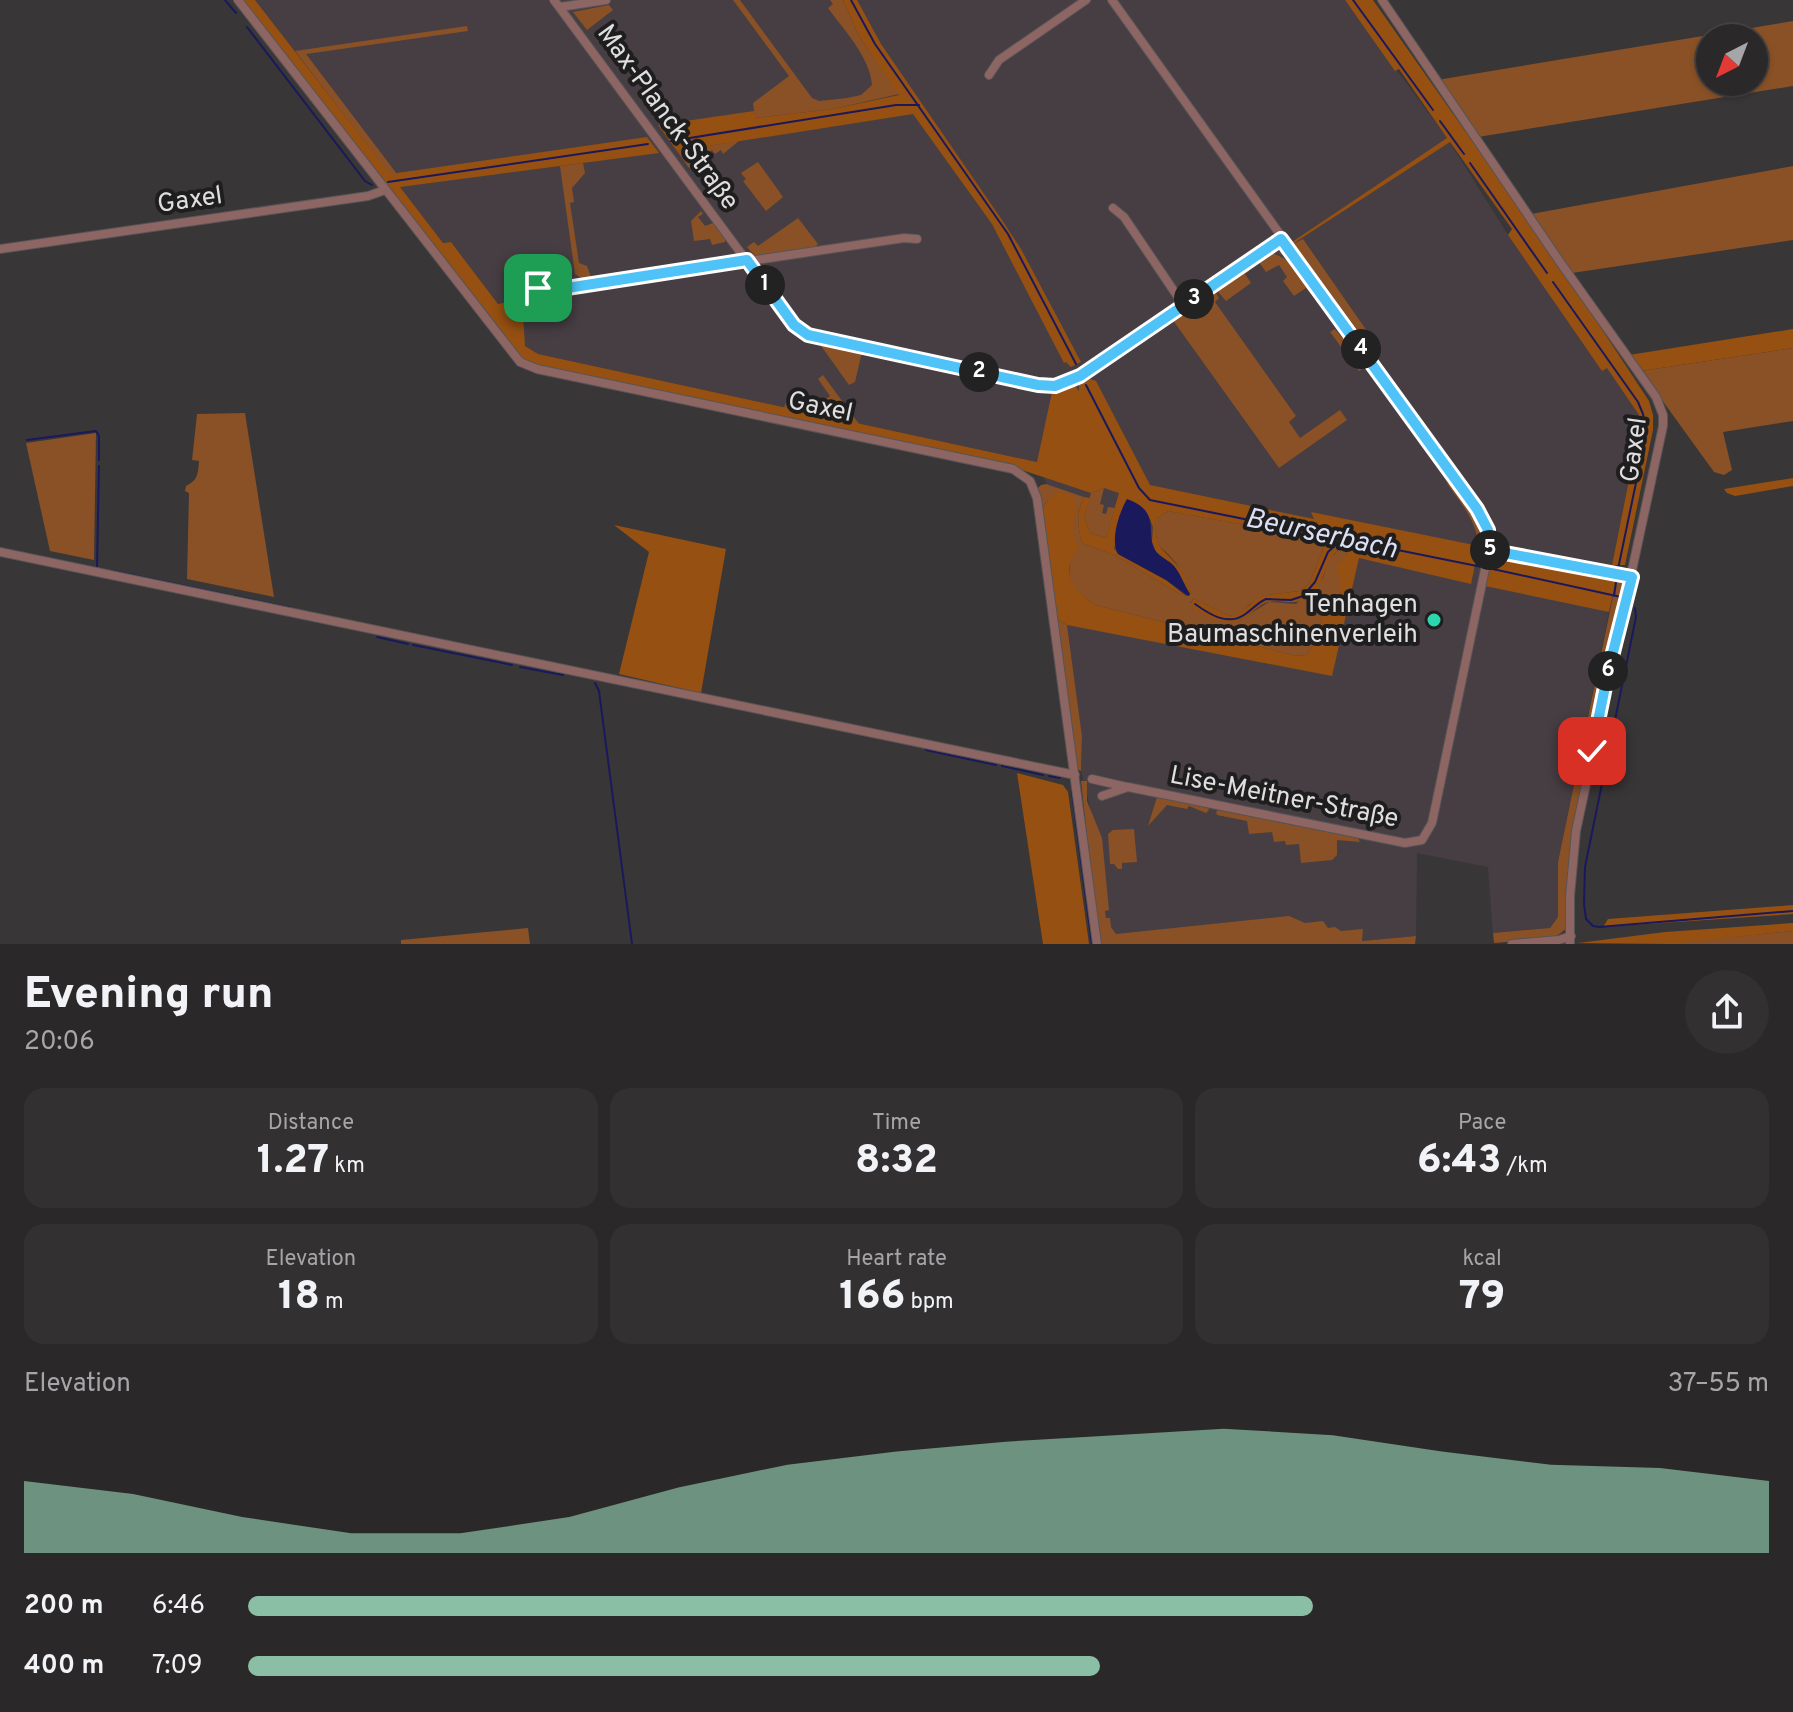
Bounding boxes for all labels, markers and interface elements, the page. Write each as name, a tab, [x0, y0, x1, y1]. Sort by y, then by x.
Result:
street label: Max-Planck-Straße	[589, 19, 745, 217]
north arrow	[1696, 24, 1768, 96]
map controls	[1696, 24, 1768, 96]
street label: Gaxel	[155, 180, 225, 222]
pin	[504, 254, 572, 322]
pin: 1	[745, 265, 785, 305]
icon: arrive	[516, 266, 560, 310]
text: 1	[761, 271, 769, 298]
pin: 3	[1174, 279, 1214, 319]
text: 3	[1187, 285, 1201, 312]
pin: 4	[1341, 329, 1381, 369]
text: 4	[1354, 335, 1368, 362]
pin: 2	[959, 352, 999, 392]
text: 2	[972, 358, 986, 385]
street label: Gaxel	[785, 385, 855, 431]
street label: Gaxel	[1614, 415, 1656, 485]
water label: Beurserbach	[1242, 501, 1400, 569]
pin: 5	[1470, 530, 1510, 570]
text: 5	[1483, 536, 1497, 563]
place label: Tenhagen Baumaschinenverleih	[1167, 589, 1418, 652]
marker: Tenhagen Baumaschinenverleih	[1425, 611, 1443, 629]
pin: 6	[1588, 651, 1628, 691]
text: 6	[1601, 657, 1615, 684]
pin	[1558, 717, 1626, 785]
icon: check	[1570, 729, 1614, 773]
street label: Lise-Meitner-Straße	[1167, 760, 1401, 836]
text: Evening run	[24, 968, 273, 1024]
button: share	[1685, 970, 1769, 1054]
text: 20:06	[24, 1026, 95, 1059]
text: Distance	[268, 1110, 354, 1137]
text: Time	[872, 1110, 921, 1137]
text: Pace	[1458, 1110, 1506, 1137]
text: 1.27	[257, 1137, 329, 1187]
text: 8:32	[855, 1137, 938, 1187]
text: 6:43	[1417, 1137, 1501, 1187]
text: km	[329, 1153, 365, 1180]
text: /km	[1501, 1153, 1548, 1180]
text: Elevation	[266, 1246, 356, 1273]
text: Heart rate	[846, 1246, 947, 1273]
text: kcal	[1463, 1246, 1502, 1273]
text: 18	[278, 1273, 320, 1323]
text: 166	[839, 1273, 905, 1323]
text: 79	[1459, 1273, 1505, 1323]
text: m	[320, 1289, 344, 1316]
text: bpm	[905, 1289, 954, 1316]
text: Elevation	[24, 1368, 131, 1401]
text: 37–55 m	[1668, 1368, 1769, 1401]
text: 200 m	[24, 1590, 103, 1623]
text: 6:46	[152, 1590, 205, 1623]
text: 400 m	[24, 1650, 104, 1683]
text: 7:09	[152, 1650, 203, 1683]

